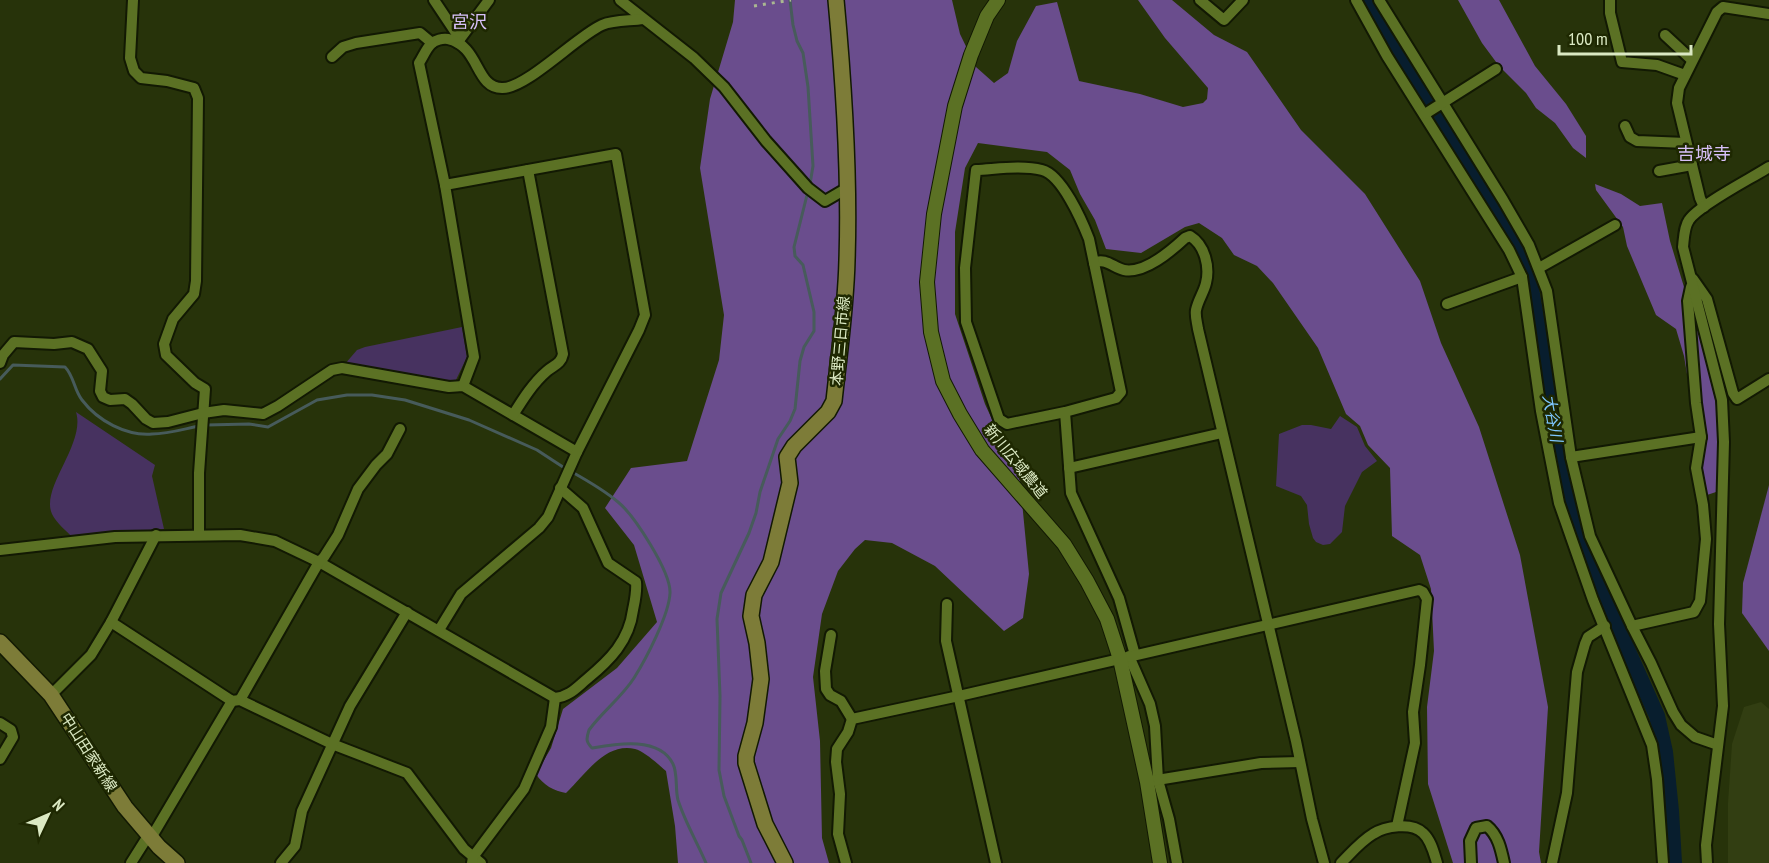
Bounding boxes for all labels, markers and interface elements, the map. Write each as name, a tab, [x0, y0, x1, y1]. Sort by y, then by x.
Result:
district label: 宮沢	[451, 10, 487, 33]
scale bar	[1559, 18, 1691, 56]
text: 100 m	[1568, 27, 1608, 50]
district label: 吉城寺	[1677, 142, 1731, 165]
street label: 本野三日市線	[827, 295, 853, 387]
water label: 大谷川	[1539, 393, 1567, 445]
street label: 新川広域農道	[980, 420, 1052, 502]
street label: 中山田家新線	[57, 709, 121, 795]
north arrow	[18, 785, 78, 845]
text: N	[49, 795, 69, 815]

